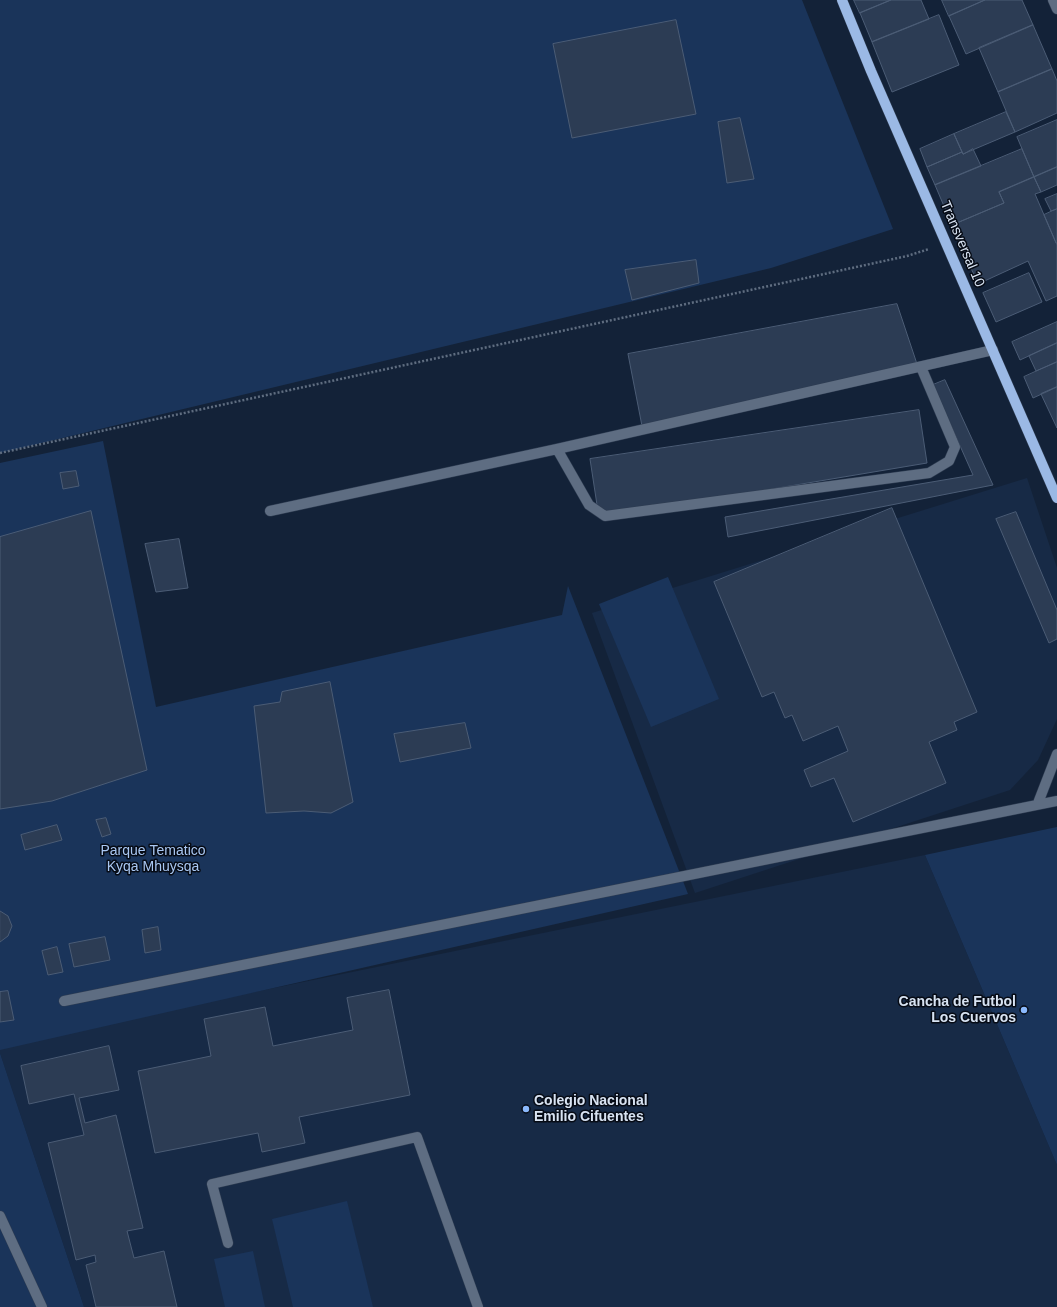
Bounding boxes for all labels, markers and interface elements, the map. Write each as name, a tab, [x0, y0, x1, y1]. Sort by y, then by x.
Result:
street label: Transversal 10	[936, 198, 988, 290]
park label: Parque Tematico Kyqa Mhuysqa	[100, 843, 206, 876]
place label: Cancha de Futbol Los Cuervos	[899, 994, 1016, 1026]
marker: Cancha de Futbol Los Cuervos	[1019, 1005, 1029, 1015]
place label: Colegio Nacional Emilio Cifuentes	[534, 1093, 648, 1126]
marker: Colegio Nacional Emilio Cifuentes	[521, 1104, 531, 1114]

